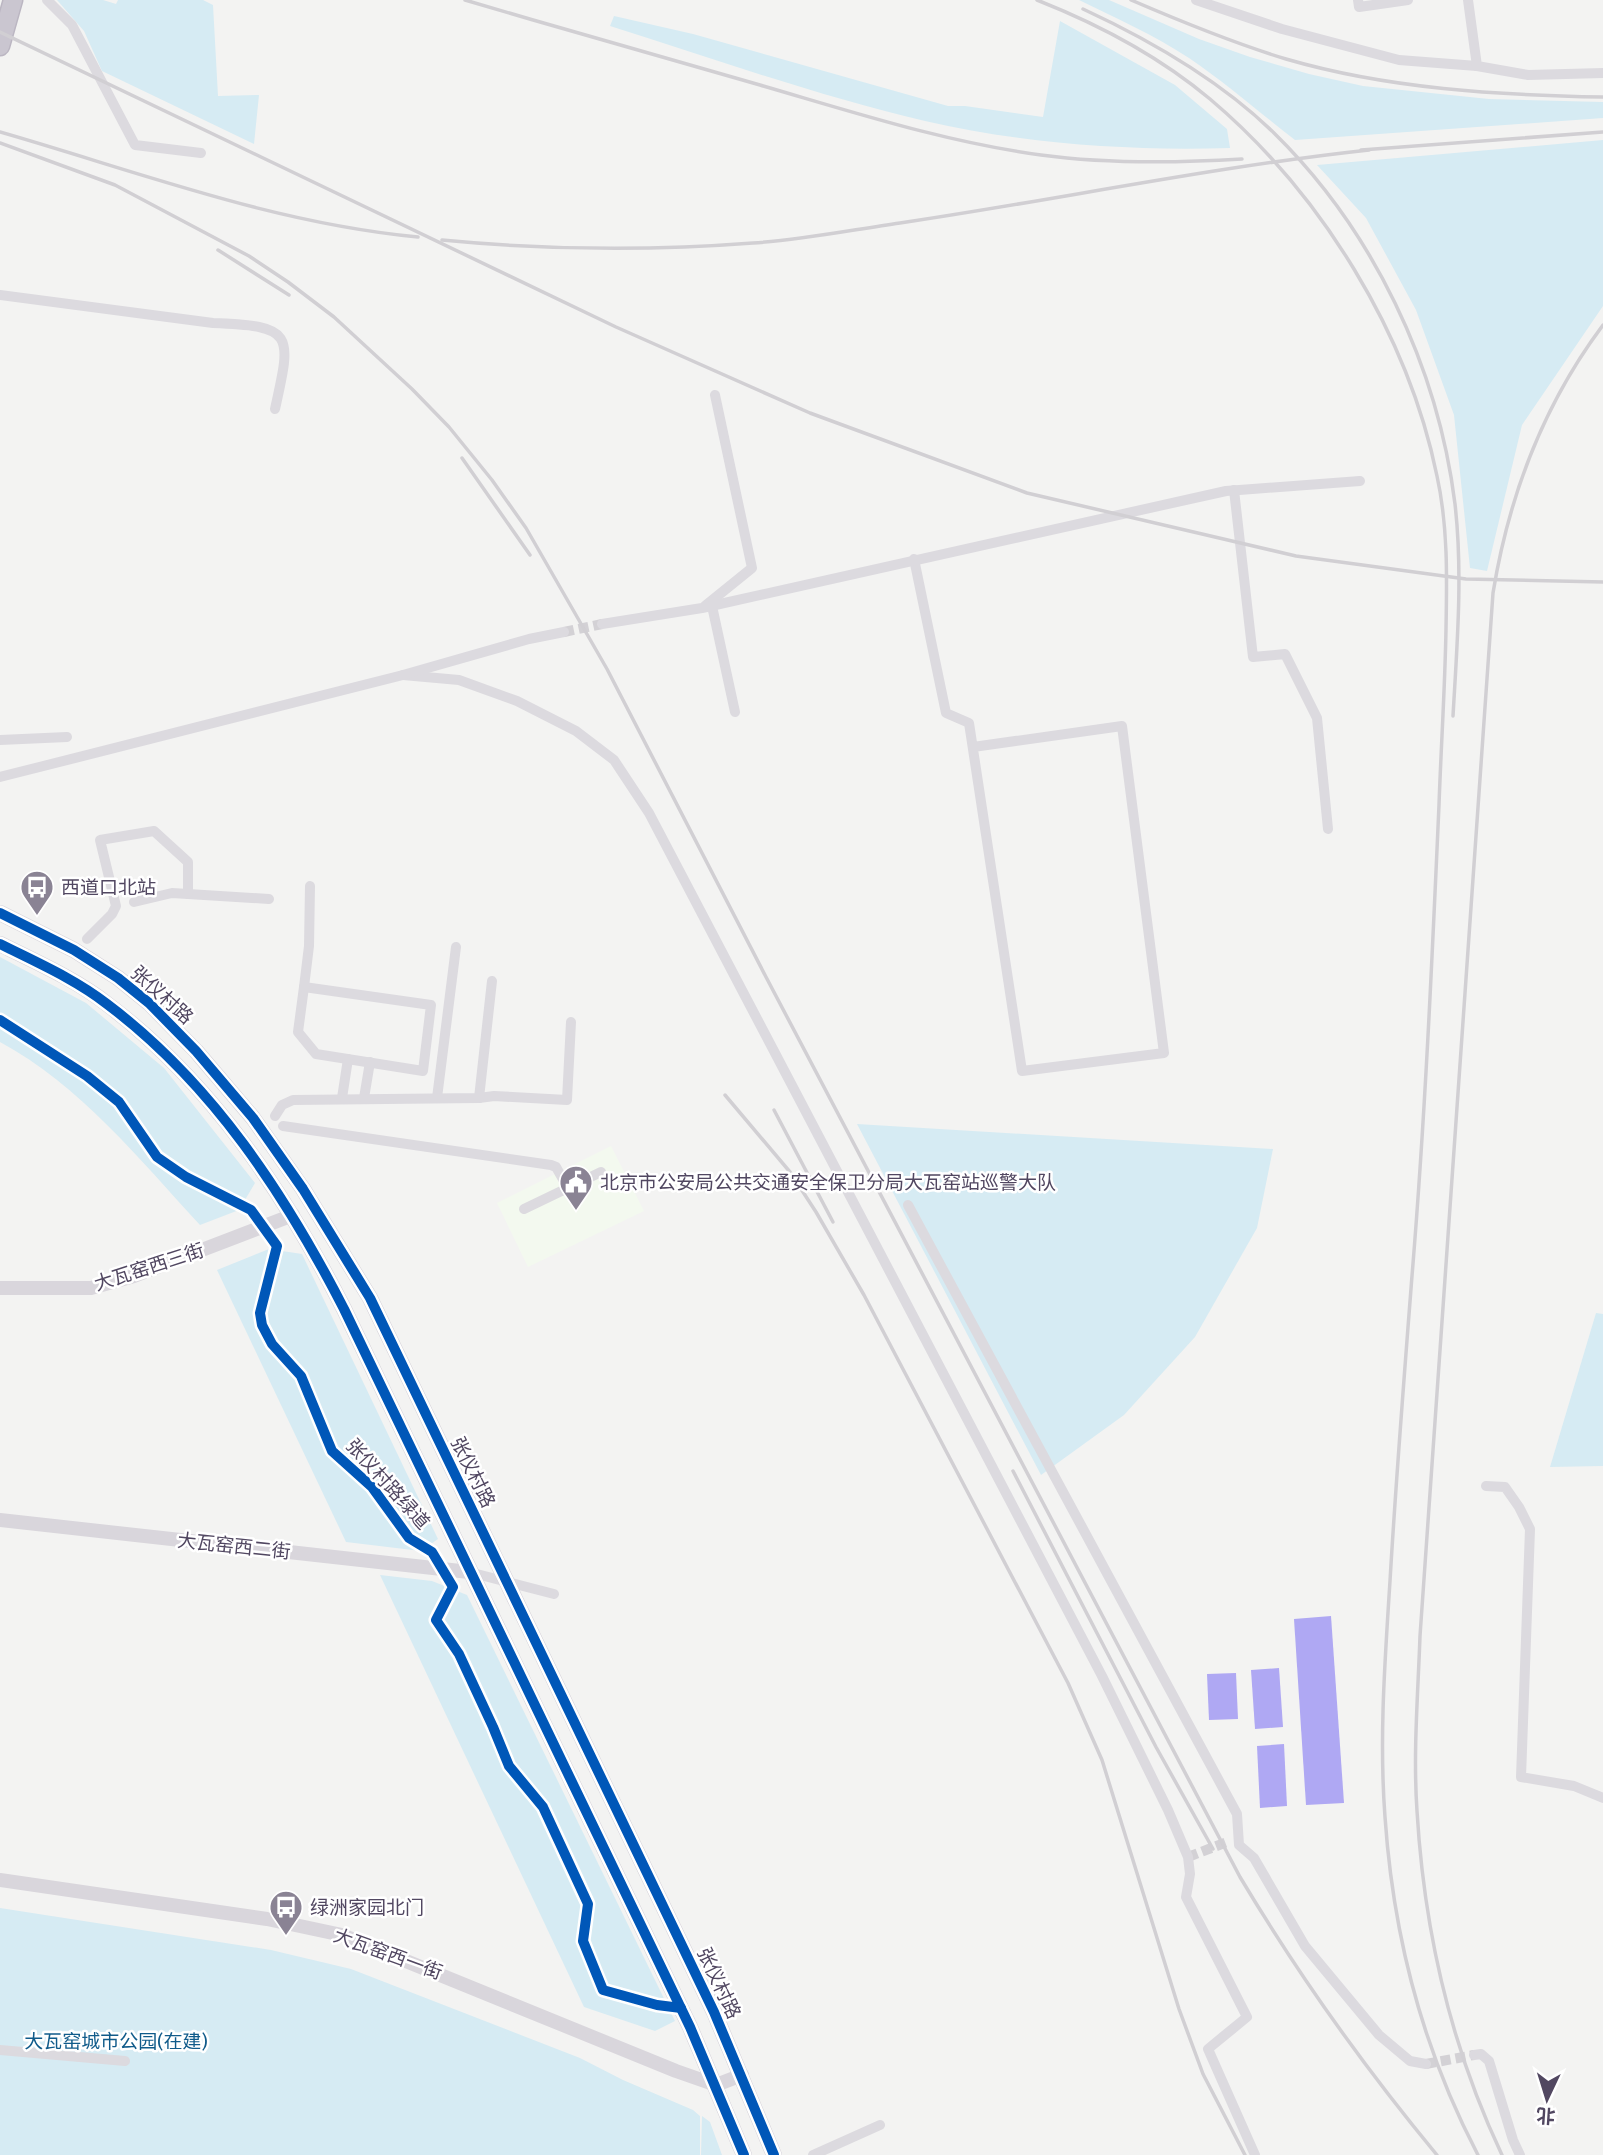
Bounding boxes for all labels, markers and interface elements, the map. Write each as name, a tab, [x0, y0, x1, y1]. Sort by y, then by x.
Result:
bus stop icon: 西道口北站	[18, 868, 56, 917]
place label: 西道口北站	[61, 876, 156, 899]
street label: 张仪村路	[126, 961, 198, 1029]
public building icon: 北京市公安局公共交通安全保卫分局大瓦窑站巡警大队	[557, 1163, 595, 1212]
place label: 北京市公安局公共交通安全保卫分局大瓦窑站巡警大队	[600, 1171, 1056, 1194]
street label: 大瓦窑西三街	[91, 1238, 207, 1296]
street label: 张仪村路	[446, 1433, 500, 1511]
street label: 张仪村路绿道	[341, 1434, 435, 1534]
street label: 大瓦窑西二街	[176, 1529, 292, 1563]
bus stop icon: 绿洲家园北门	[267, 1888, 305, 1937]
place label: 绿洲家园北门	[310, 1896, 424, 1919]
street label: 大瓦窑西一街	[330, 1924, 446, 1984]
street label: 张仪村路	[693, 1944, 745, 2022]
park label: 大瓦窑城市公园(在建)	[24, 2030, 208, 2053]
north arrow	[1512, 2064, 1582, 2134]
text: 北	[1536, 2103, 1556, 2128]

